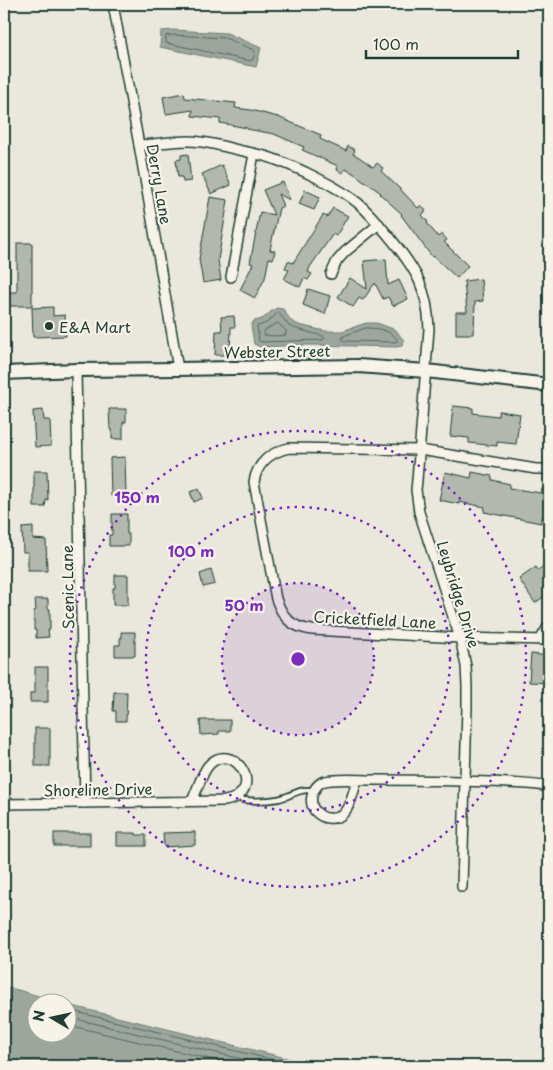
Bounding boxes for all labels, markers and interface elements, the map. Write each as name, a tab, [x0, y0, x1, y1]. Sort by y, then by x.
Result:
scale bar	[366, 28, 518, 60]
text: 100 m	[373, 32, 419, 55]
street label: Derry Lane	[142, 142, 178, 226]
place label: E&A Mart	[59, 315, 131, 338]
marker: E&A Mart	[43, 320, 55, 332]
street label: Webster Street	[224, 339, 330, 363]
text: 150 m	[114, 485, 160, 508]
street label: Leybridge Drive	[432, 538, 486, 650]
text: 100 m	[168, 539, 214, 562]
street label: Scenic Lane	[55, 544, 79, 630]
text: 50 m	[225, 593, 263, 616]
street label: Cricketfield Lane	[313, 604, 437, 634]
centre of rings	[289, 650, 307, 668]
street label: Shoreline Drive	[43, 777, 153, 801]
north arrow	[28, 992, 78, 1042]
text: N	[27, 1009, 50, 1023]

